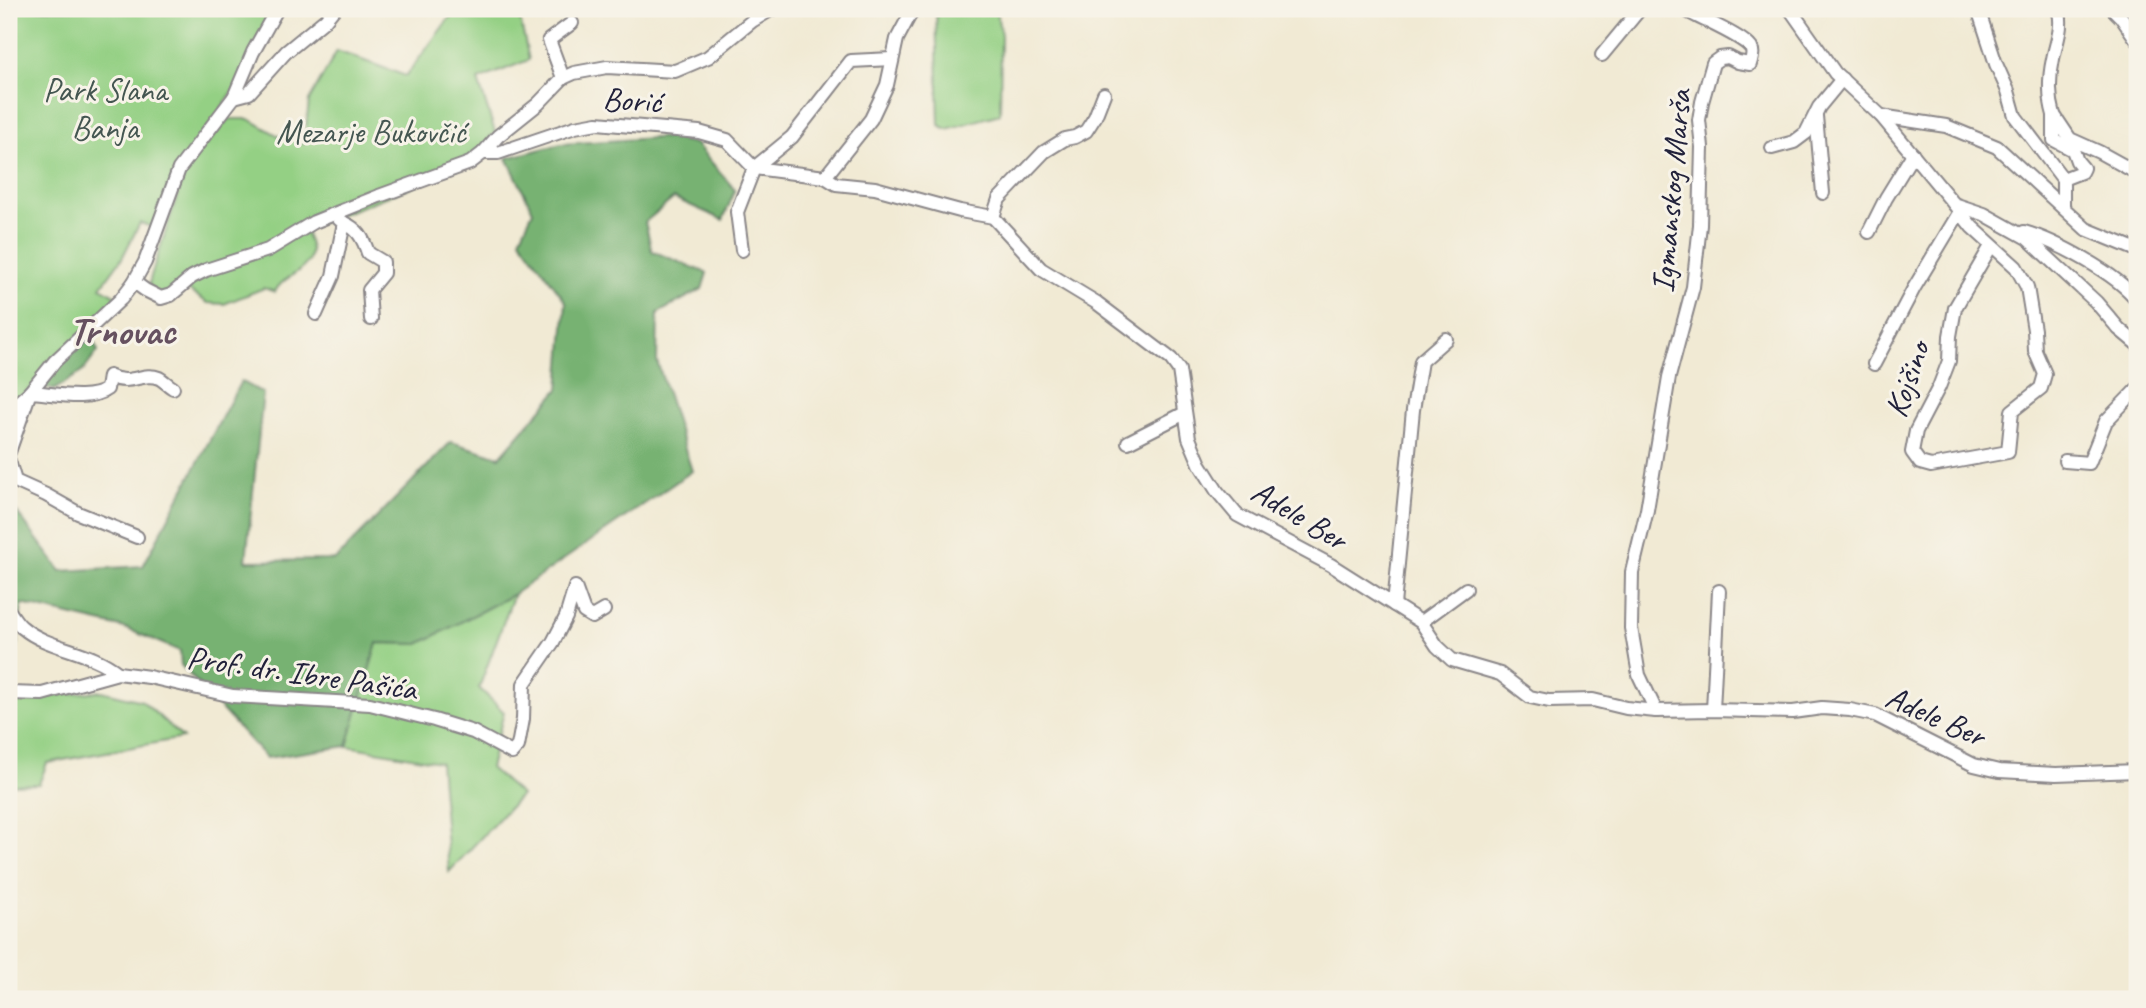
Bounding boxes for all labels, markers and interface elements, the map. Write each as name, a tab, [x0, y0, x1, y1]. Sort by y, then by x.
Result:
park label: Park Slana Banja	[43, 69, 169, 149]
street label: Borić	[602, 77, 667, 123]
street label: Igmanskog Marša	[1641, 85, 1701, 294]
park label: Mezarje Bukovčić	[276, 111, 470, 153]
district label: Trnovac	[69, 306, 178, 356]
street label: Kojšino	[1875, 333, 1940, 423]
street label: Adele Ber	[1244, 470, 1358, 561]
street label: Prof. dr. Ibre Pašića	[184, 636, 422, 710]
street label: Adele Ber	[1879, 676, 1995, 758]

